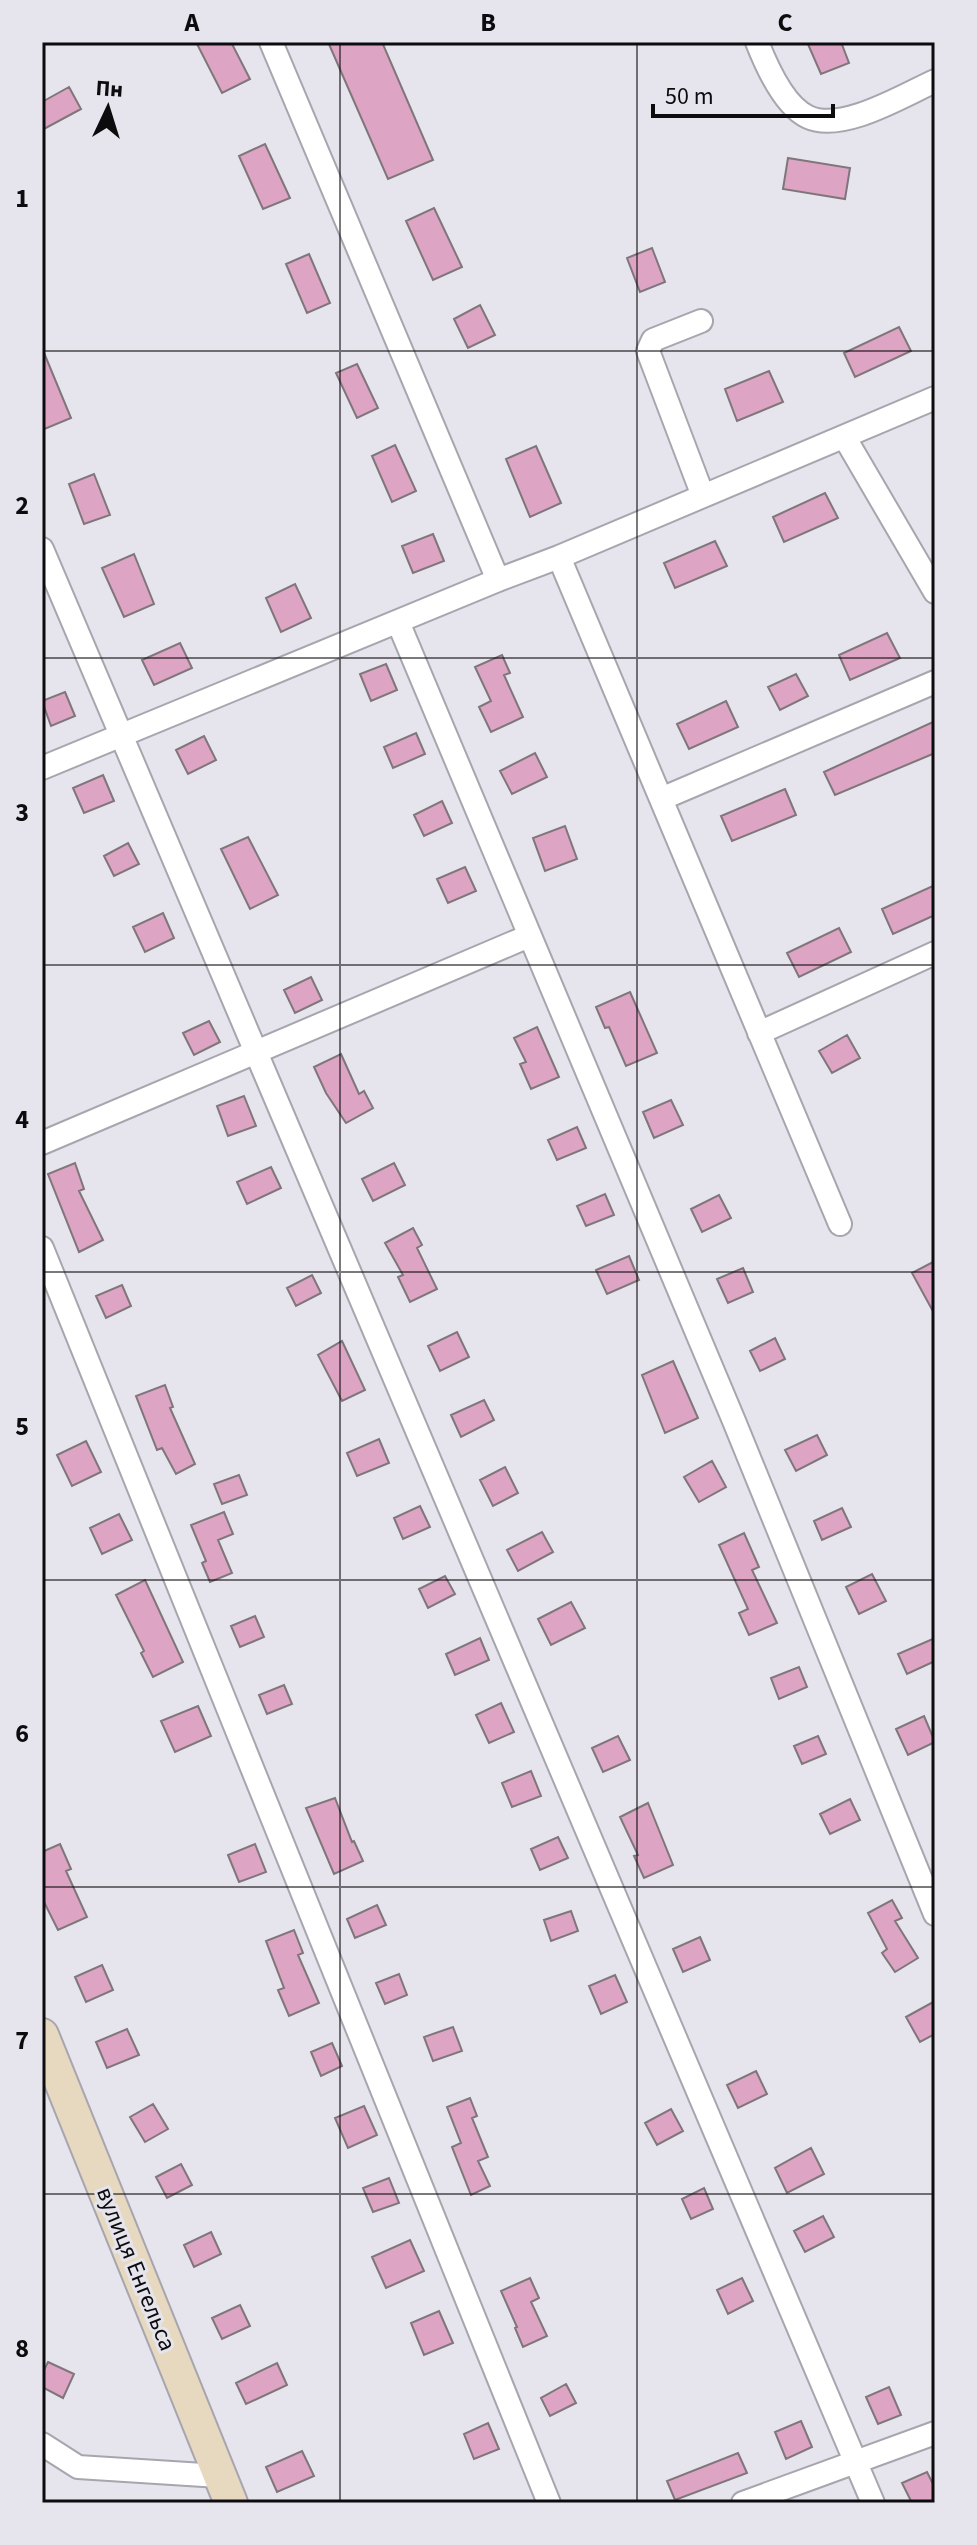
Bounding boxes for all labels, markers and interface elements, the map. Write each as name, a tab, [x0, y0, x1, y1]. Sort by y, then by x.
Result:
text: A	[184, 4, 201, 41]
text: B	[480, 4, 496, 41]
text: C	[777, 4, 793, 41]
north arrow	[68, 68, 148, 148]
scale bar	[653, 68, 833, 118]
text: Пн	[95, 72, 124, 106]
text: 50 m	[665, 79, 714, 114]
text: 1	[15, 180, 29, 217]
text: 2	[15, 487, 29, 524]
text: 3	[15, 794, 29, 831]
text: 4	[15, 1101, 29, 1138]
text: 5	[15, 1408, 29, 1445]
text: 6	[15, 1715, 29, 1752]
text: 7	[15, 2022, 29, 2059]
street label: вулиця Енгельса	[87, 2182, 185, 2356]
text: 8	[15, 2330, 29, 2367]

